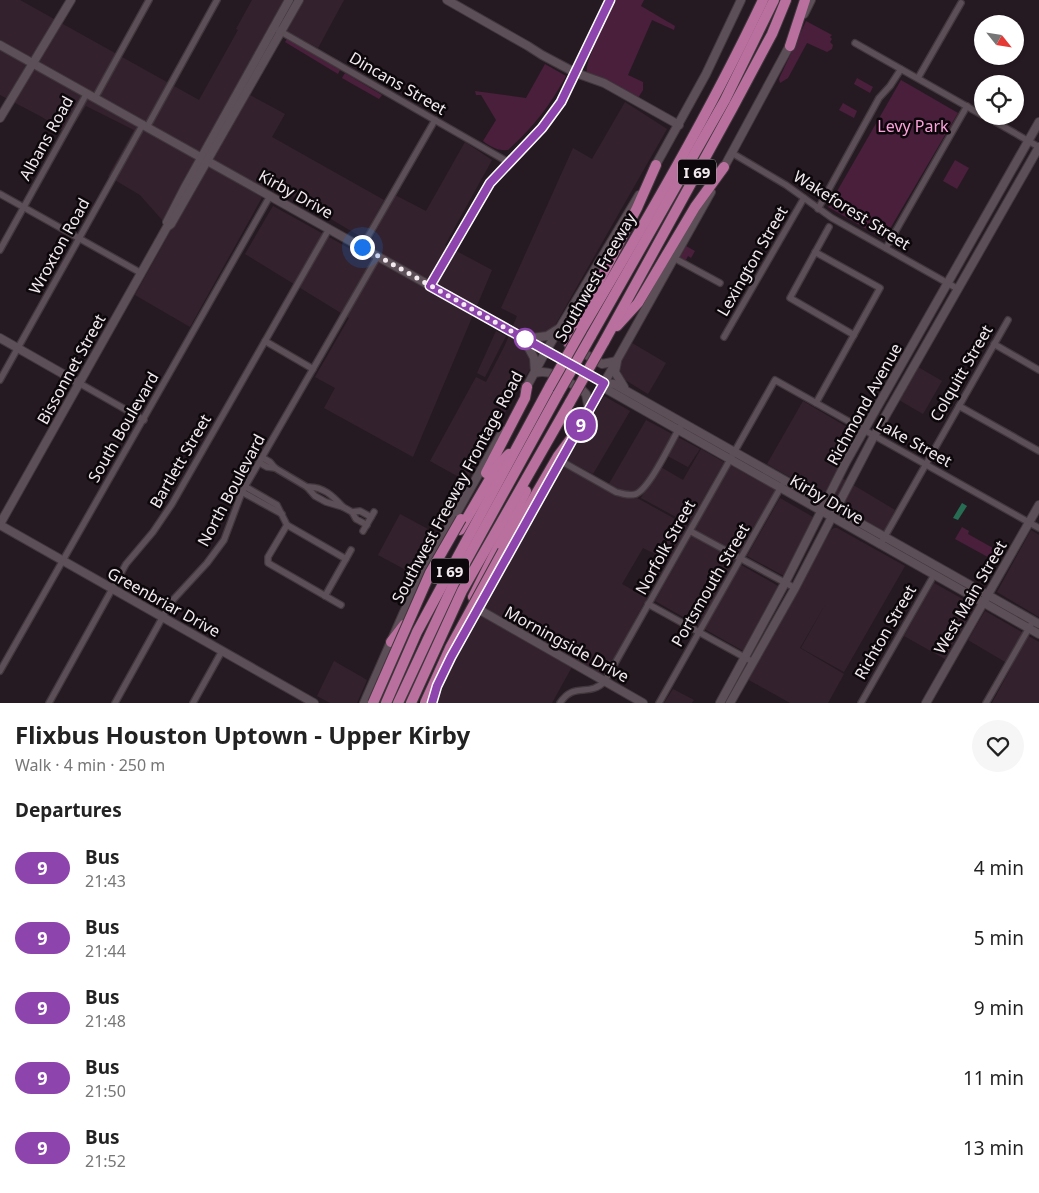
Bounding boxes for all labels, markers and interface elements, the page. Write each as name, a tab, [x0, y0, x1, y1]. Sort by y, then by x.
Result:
north arrow	[974, 15, 1024, 65]
map controls	[974, 15, 1024, 125]
street label: Dincans Street	[345, 46, 451, 120]
button: locate	[974, 75, 1024, 125]
street label: Albans Road	[14, 92, 78, 184]
park label: Levy Park	[877, 115, 949, 137]
road number: I 69	[678, 160, 716, 184]
street label: Kirby Drive	[255, 164, 337, 224]
street label: Wakeforest Street	[789, 165, 915, 255]
street label: Wroxton Road	[23, 194, 95, 298]
street label: Lexington Street	[712, 202, 793, 320]
street label: Southwest Freeway	[549, 208, 641, 345]
your location	[350, 235, 375, 260]
street label: Bissonnet Street	[32, 310, 111, 428]
street label: Colquitt Street	[924, 320, 998, 425]
unlabelled marker	[514, 328, 536, 350]
street label: Richmond Avenue	[821, 339, 907, 469]
street label: Southwest Freeway Frontage Road	[386, 367, 528, 607]
street label: South Boulevard	[82, 368, 164, 486]
line badge: 9	[565, 409, 597, 441]
street label: Bartlett Street	[144, 410, 216, 512]
street label: Lake Street	[872, 412, 956, 472]
text: 9	[576, 413, 586, 437]
street label: North Boulevard	[192, 430, 270, 550]
street label: Kirby Drive	[786, 469, 868, 529]
street label: Norfolk Street	[630, 495, 700, 598]
street label: Portsmouth Street	[666, 519, 754, 650]
street label: West Main Street	[929, 536, 1012, 658]
road number: I 69	[431, 558, 469, 584]
street label: Greenbriar Drive	[104, 562, 224, 642]
street label: Richton Street	[849, 580, 921, 683]
street label: Morningside Drive	[501, 601, 633, 687]
text: Flixbus Houston Uptown - Upper Kirby	[15, 718, 470, 751]
button: heart	[972, 720, 1024, 772]
text: Walk · 4 min · 250 m	[15, 754, 165, 776]
text: Departures	[15, 797, 122, 823]
text: Bus	[85, 844, 120, 870]
text: 4 min	[974, 855, 1024, 881]
text: 9	[37, 856, 48, 880]
text: 21:43	[85, 870, 126, 892]
text: Bus	[85, 914, 120, 940]
text: 5 min	[974, 925, 1024, 951]
text: 9	[37, 926, 48, 950]
text: 21:44	[85, 940, 126, 962]
text: Bus	[85, 984, 120, 1010]
text: 9 min	[974, 995, 1024, 1021]
text: 9	[37, 996, 48, 1020]
text: 21:48	[85, 1010, 126, 1032]
text: Bus	[85, 1054, 120, 1080]
text: 11 min	[963, 1065, 1024, 1091]
text: 9	[37, 1066, 48, 1090]
text: 21:50	[85, 1080, 126, 1102]
text: Bus	[85, 1124, 120, 1150]
text: 13 min	[963, 1135, 1024, 1161]
text: 9	[37, 1136, 48, 1160]
text: 21:52	[85, 1150, 126, 1172]

